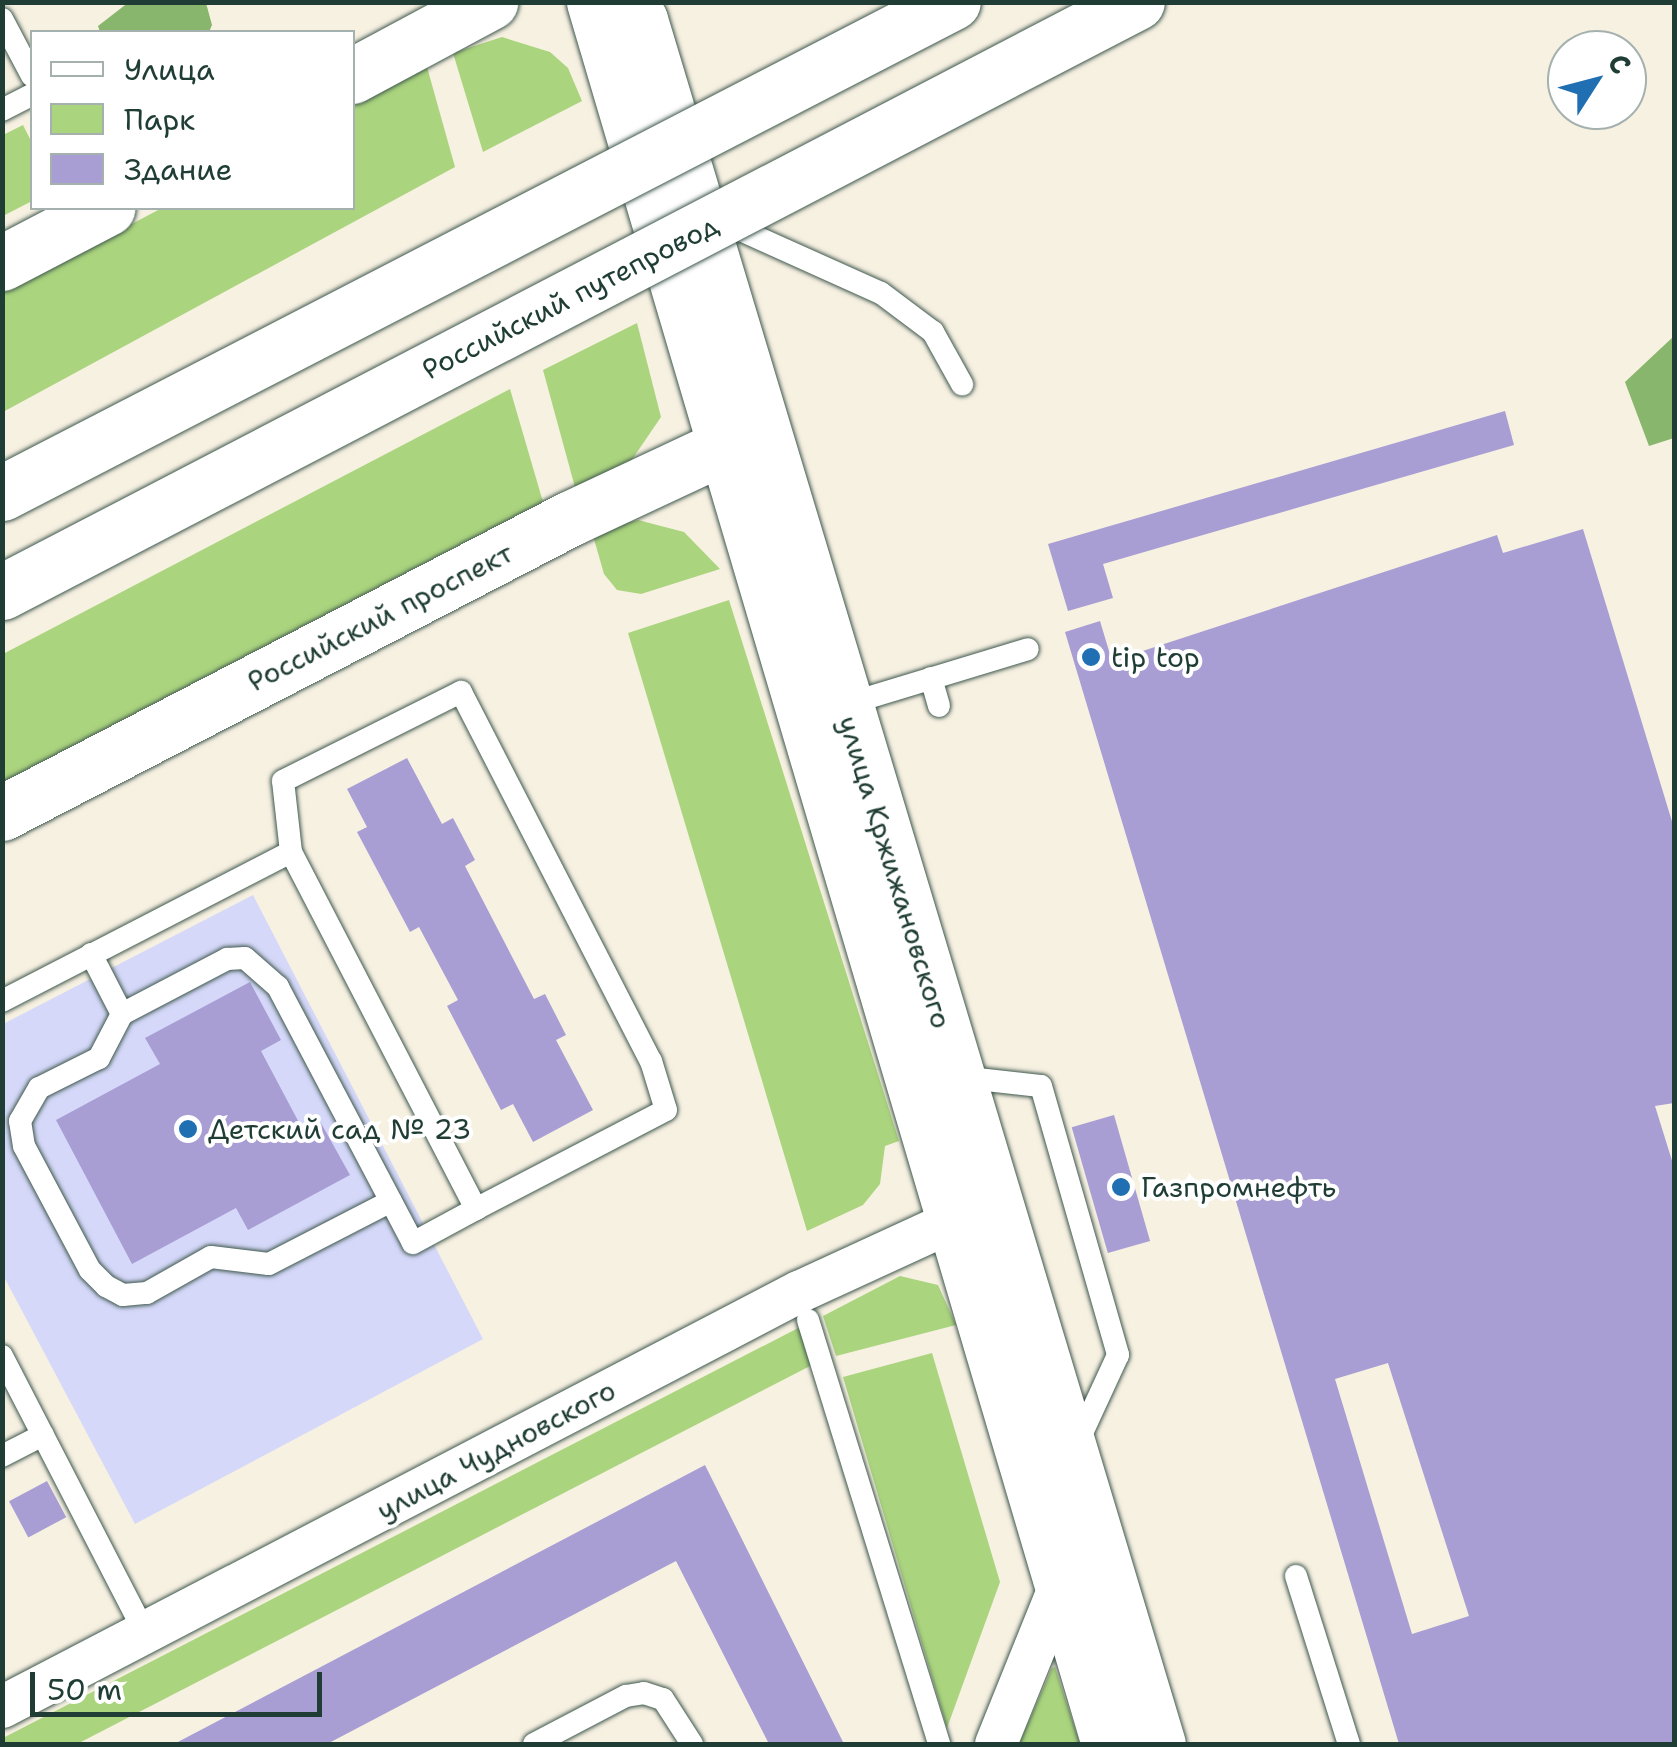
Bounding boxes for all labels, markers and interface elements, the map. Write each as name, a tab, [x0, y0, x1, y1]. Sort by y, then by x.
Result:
legend	[30, 30, 355, 210]
north arrow	[1547, 30, 1647, 130]
text: С	[1599, 45, 1640, 82]
text: Улица	[124, 49, 215, 90]
text: Парк	[124, 99, 195, 140]
text: Здание	[124, 149, 233, 190]
street label: Российский путепровод	[416, 208, 724, 386]
street label: Российский проспект	[242, 536, 518, 698]
place label: tip top	[1111, 640, 1200, 674]
marker: tip top	[1080, 646, 1102, 668]
street label: улица Кржижановского	[831, 712, 959, 1032]
place label: Детский сад № 23	[208, 1112, 471, 1146]
marker: Детский сад № 23	[177, 1118, 199, 1140]
place label: Газпромнефть	[1141, 1170, 1336, 1204]
marker: Газпромнефть	[1110, 1176, 1132, 1198]
street label: улица Чудновского	[371, 1373, 621, 1527]
scale bar	[35, 1652, 328, 1714]
text: 50 m	[47, 1669, 122, 1710]

